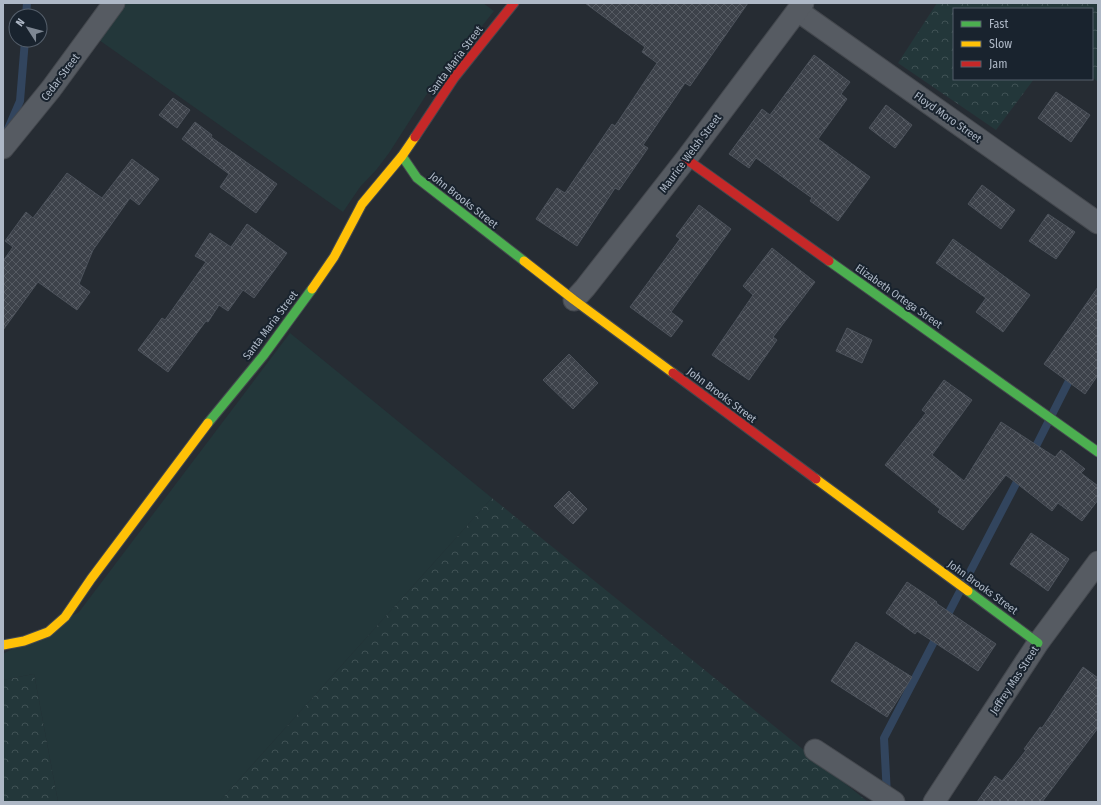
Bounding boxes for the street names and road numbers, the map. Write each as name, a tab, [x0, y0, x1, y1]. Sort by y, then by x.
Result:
street label: Santa Maria Street	[425, 23, 486, 97]
street label: Cedar Street	[38, 51, 83, 103]
street label: Floyd Moro Street	[912, 89, 984, 146]
street label: Maurice Welsh Street	[657, 111, 724, 195]
street label: John Brooks Street	[427, 170, 501, 231]
street label: Elizabeth Ortega Street	[853, 261, 945, 332]
street label: Santa Maria Street	[240, 288, 301, 362]
street label: John Brooks Street	[684, 365, 759, 426]
street label: John Brooks Street	[945, 558, 1021, 617]
street label: Jeffrey Mas Street	[987, 643, 1042, 717]

